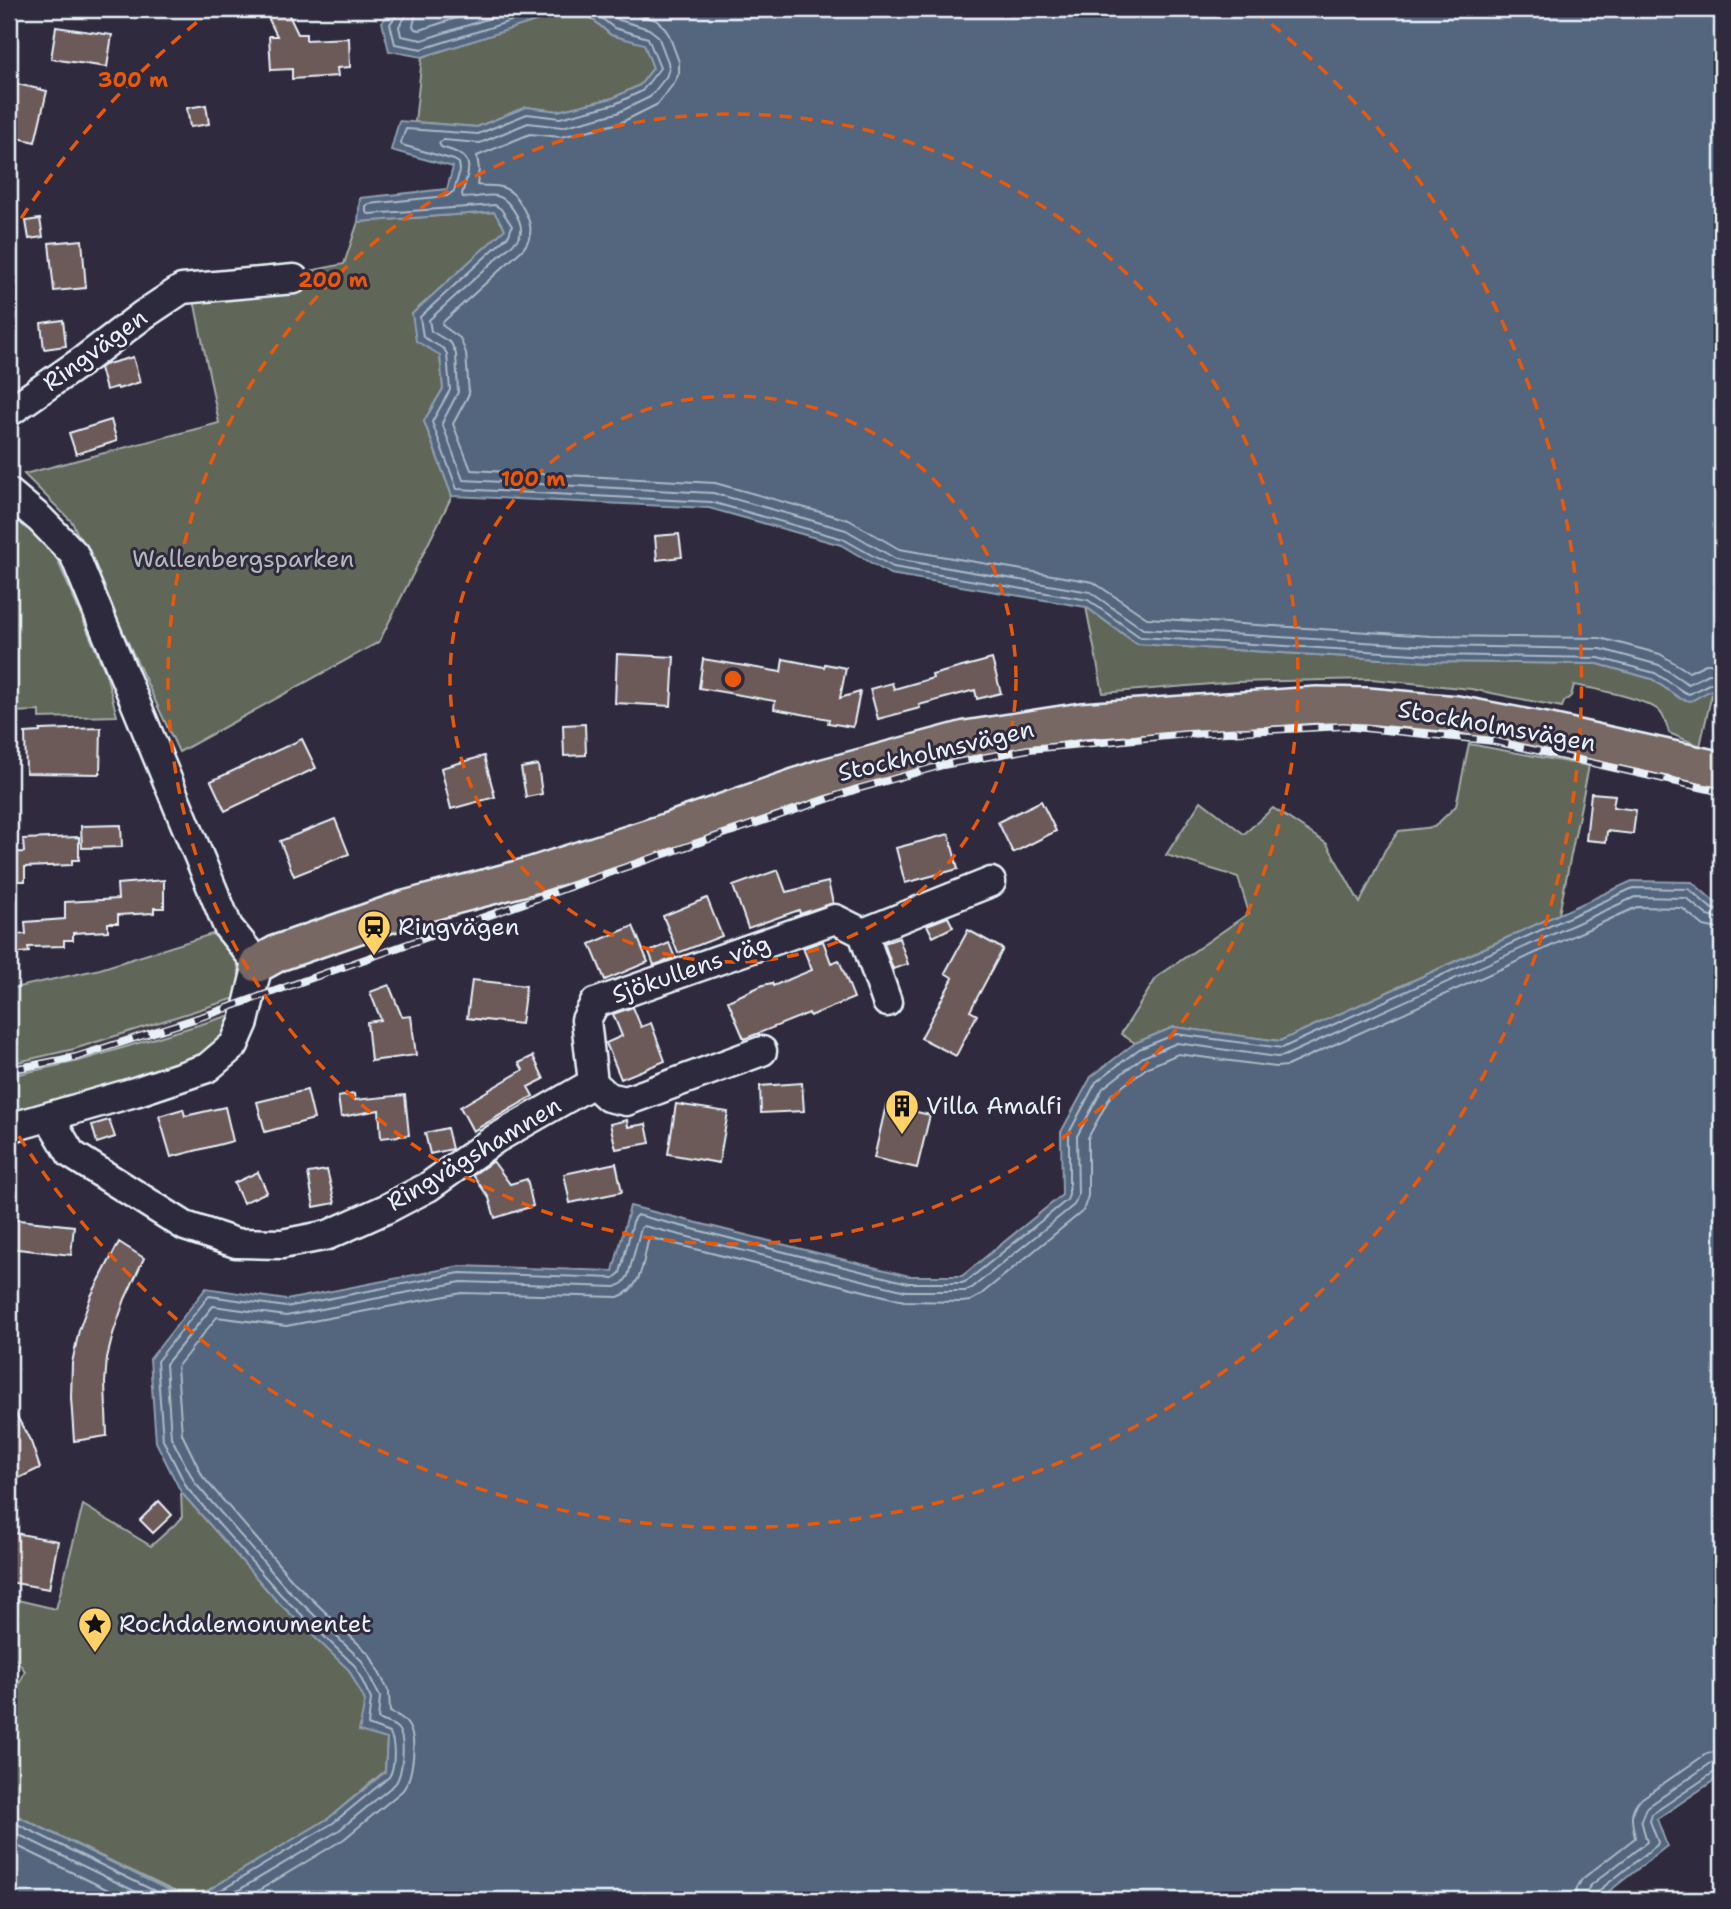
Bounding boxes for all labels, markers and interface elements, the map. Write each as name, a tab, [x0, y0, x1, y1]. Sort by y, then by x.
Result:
text: 300 m	[98, 66, 168, 94]
text: 200 m	[298, 266, 368, 294]
street label: Ringvägen	[37, 301, 153, 399]
text: 100 m	[501, 465, 565, 493]
park label: Wallenbergsparken	[132, 543, 354, 575]
centre of rings	[721, 667, 745, 691]
street label: Stockholmsvägen	[1396, 693, 1598, 759]
street label: Stockholmsvägen	[835, 713, 1037, 789]
station icon: Ringvägen	[355, 908, 393, 957]
place label: Ringvägen	[398, 911, 519, 943]
street label: Sjökullens väg	[608, 927, 774, 1011]
building icon: Villa Amalfi	[883, 1087, 921, 1136]
street label: Ringvägshamnen	[381, 1089, 567, 1219]
place label: Villa Amalfi	[926, 1090, 1062, 1122]
place icon: Rochdalemonumentet	[76, 1605, 114, 1654]
place label: Rochdalemonumentet	[119, 1608, 371, 1640]

